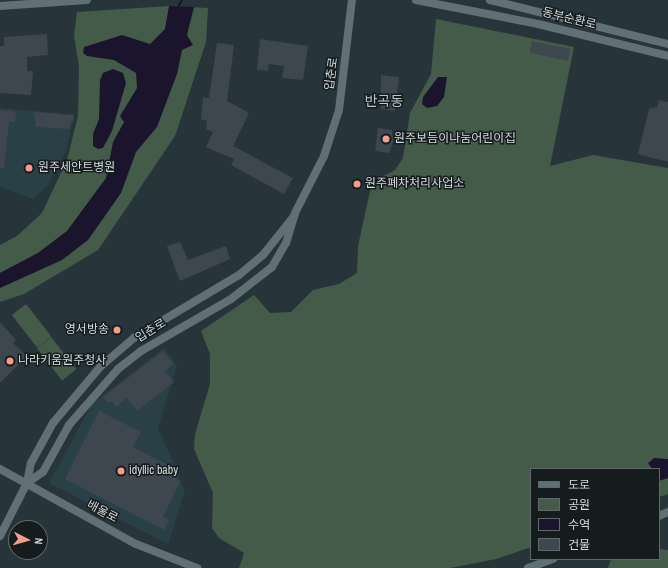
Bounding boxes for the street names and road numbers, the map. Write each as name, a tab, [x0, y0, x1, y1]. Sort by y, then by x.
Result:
street label: 동부순환로	[540, 5, 598, 33]
street label: 입춘로	[323, 57, 341, 91]
street label: 입춘로	[133, 316, 169, 346]
street label: 배울로	[84, 498, 120, 526]

